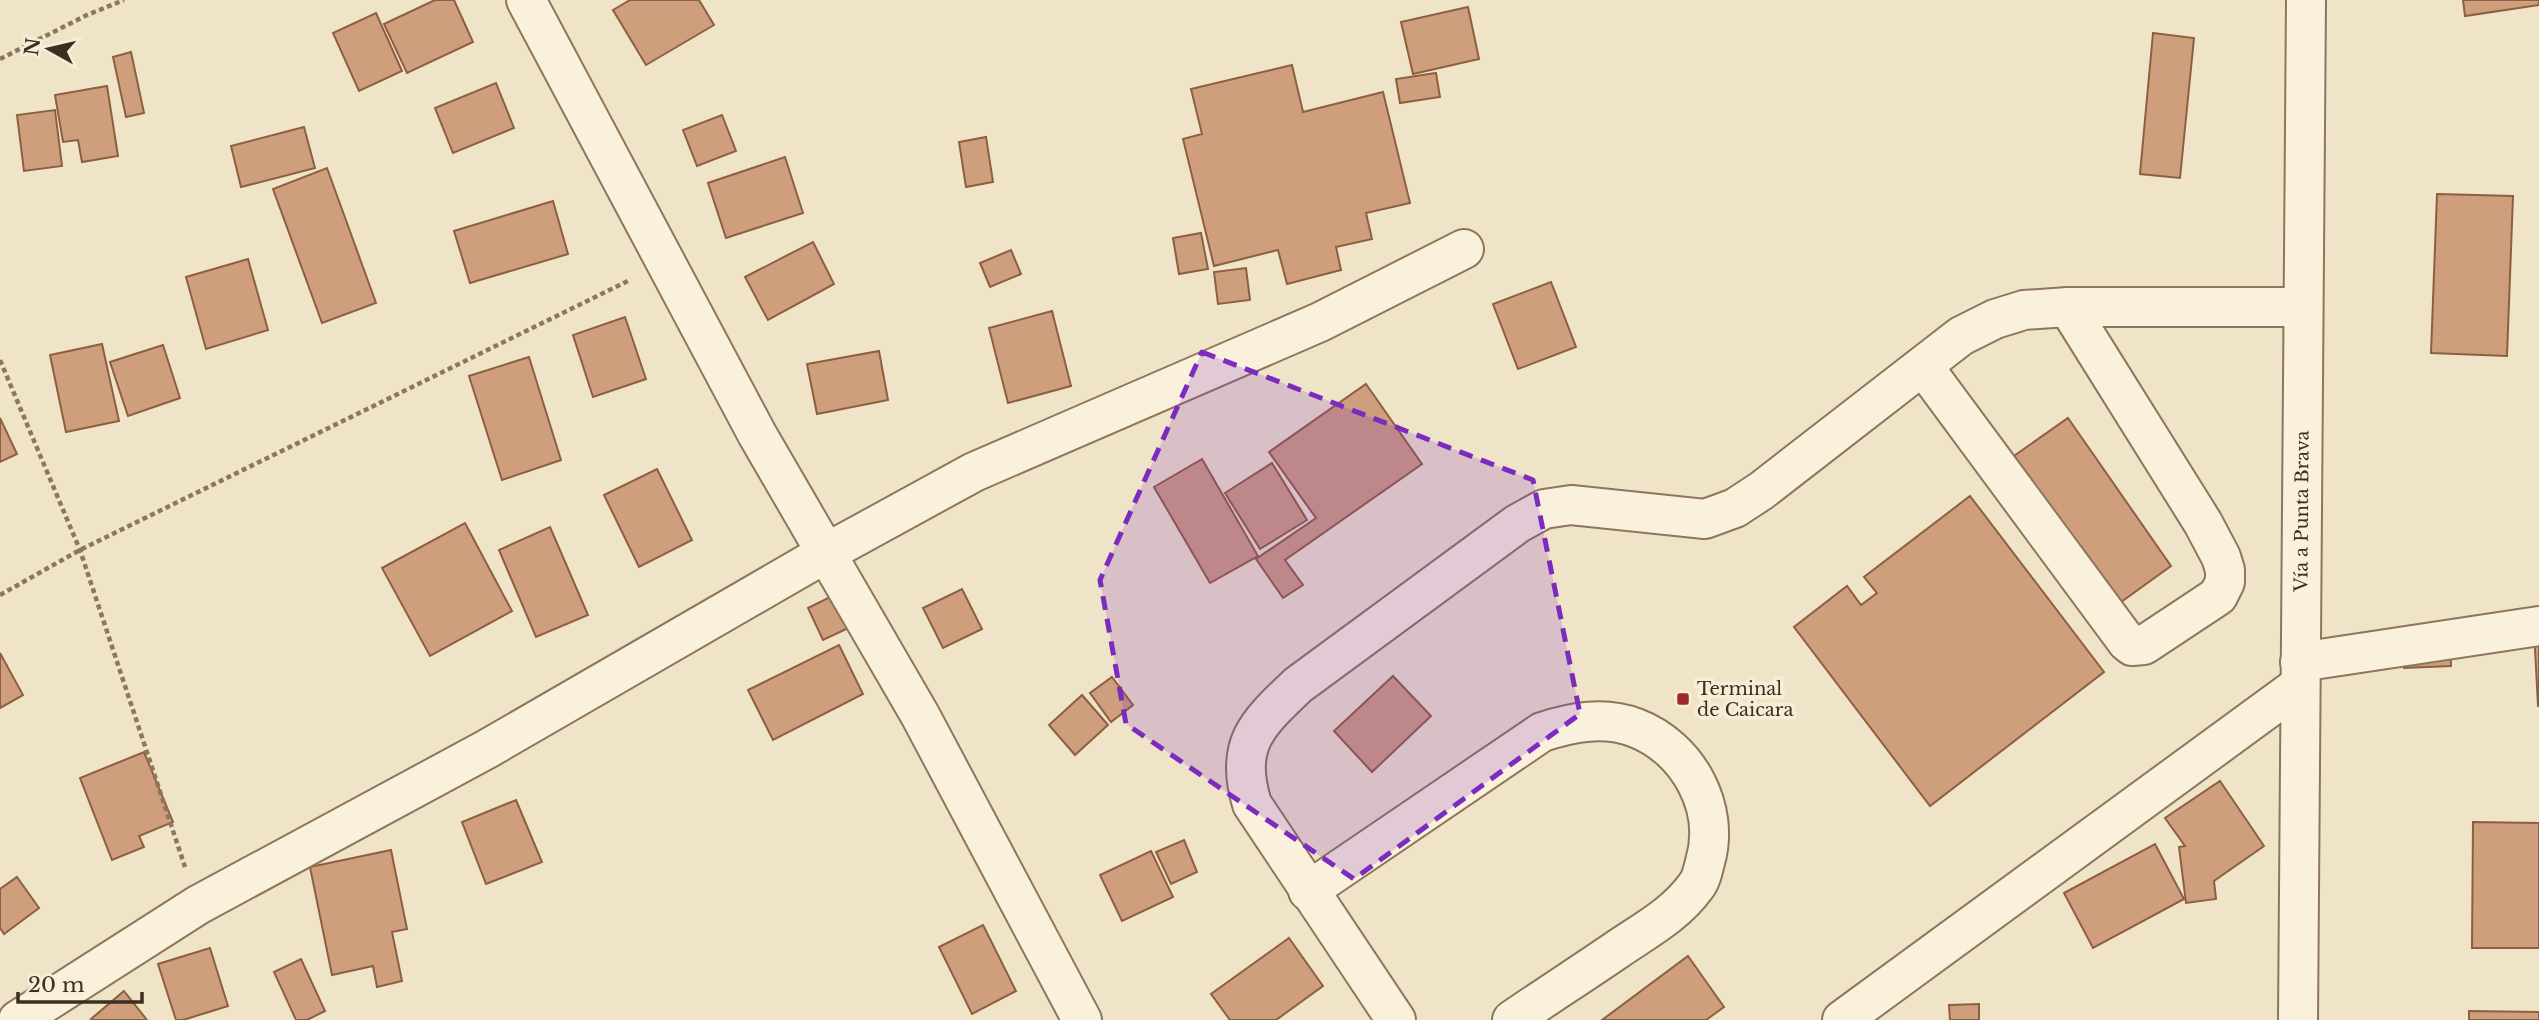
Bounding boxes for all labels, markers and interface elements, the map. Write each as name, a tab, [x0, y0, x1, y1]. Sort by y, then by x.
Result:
north arrow	[14, 14, 84, 84]
text: N	[20, 36, 45, 57]
street label: Vía a Punta Brava	[2290, 430, 2314, 593]
place label: Terminal de Caicara	[1697, 678, 1793, 721]
marker: Terminal de Caicara	[1675, 691, 1691, 707]
scale bar	[18, 960, 142, 1004]
text: 20 m	[28, 972, 85, 998]

